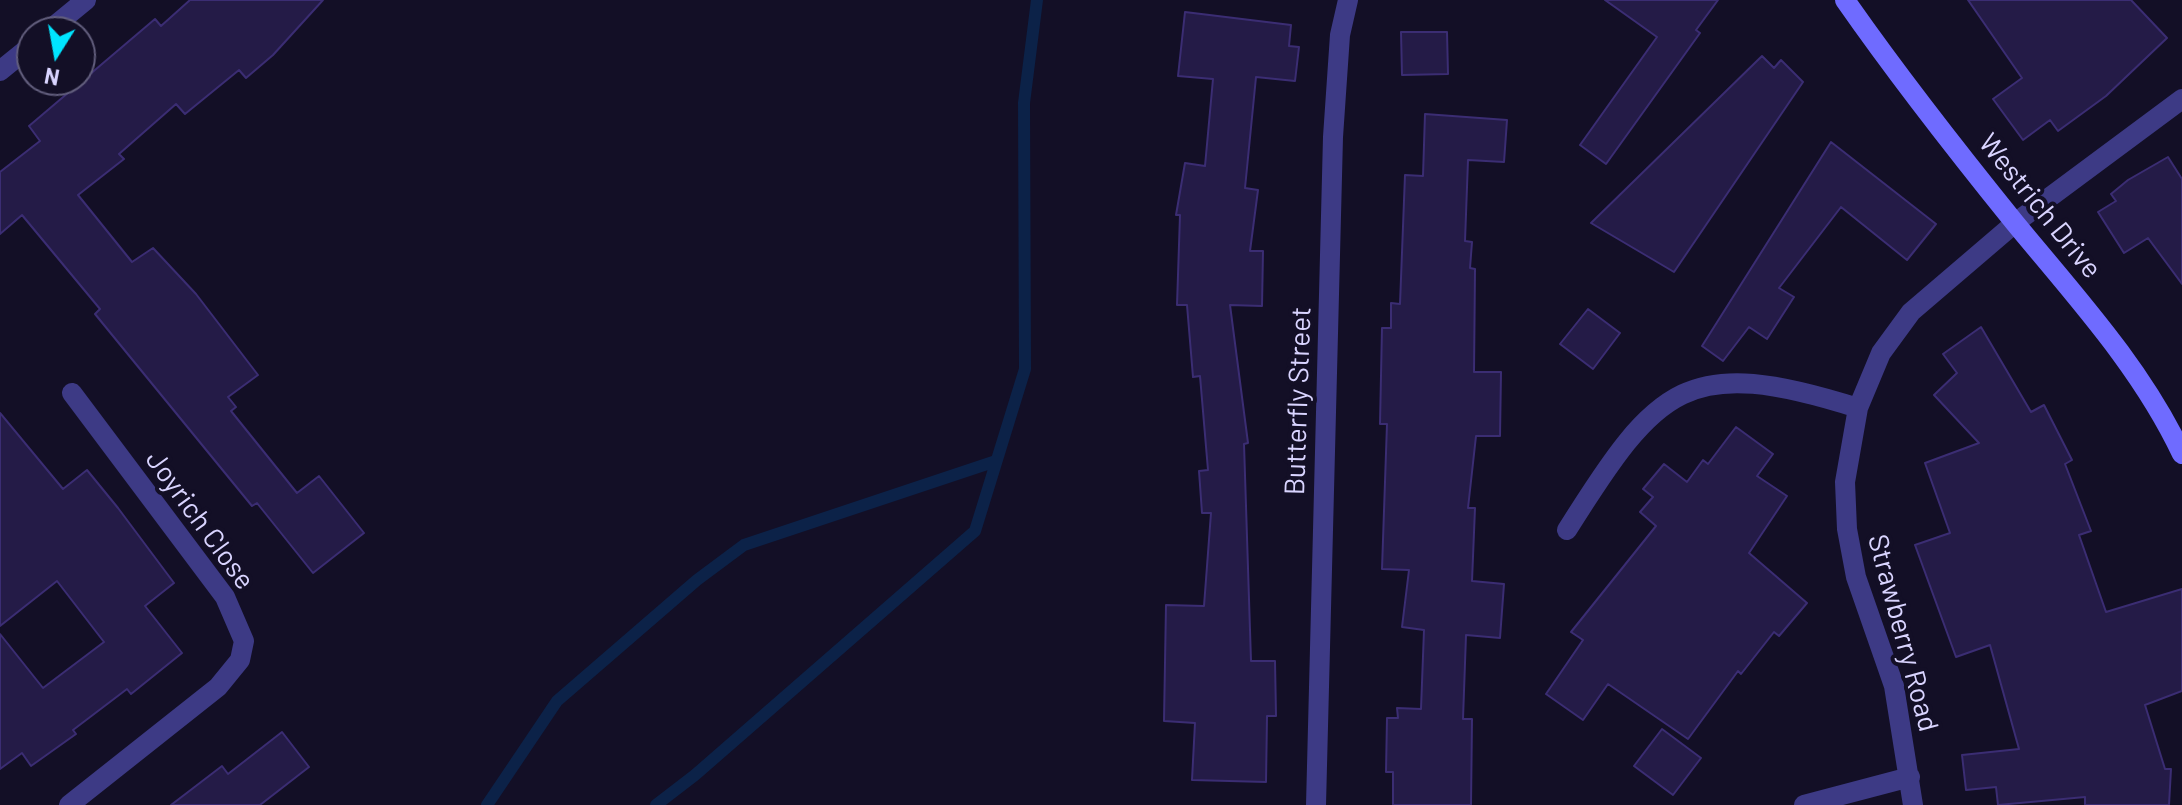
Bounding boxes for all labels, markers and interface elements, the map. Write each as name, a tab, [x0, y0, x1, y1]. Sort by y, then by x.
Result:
north arrow	[16, 16, 96, 96]
text: N	[42, 63, 61, 92]
street label: Westrich Drive	[1971, 127, 2109, 285]
street label: Butterfly Street	[1278, 306, 1318, 496]
street label: Joyrich Close	[138, 444, 262, 596]
street label: Strawberry Road	[1861, 531, 1945, 735]

